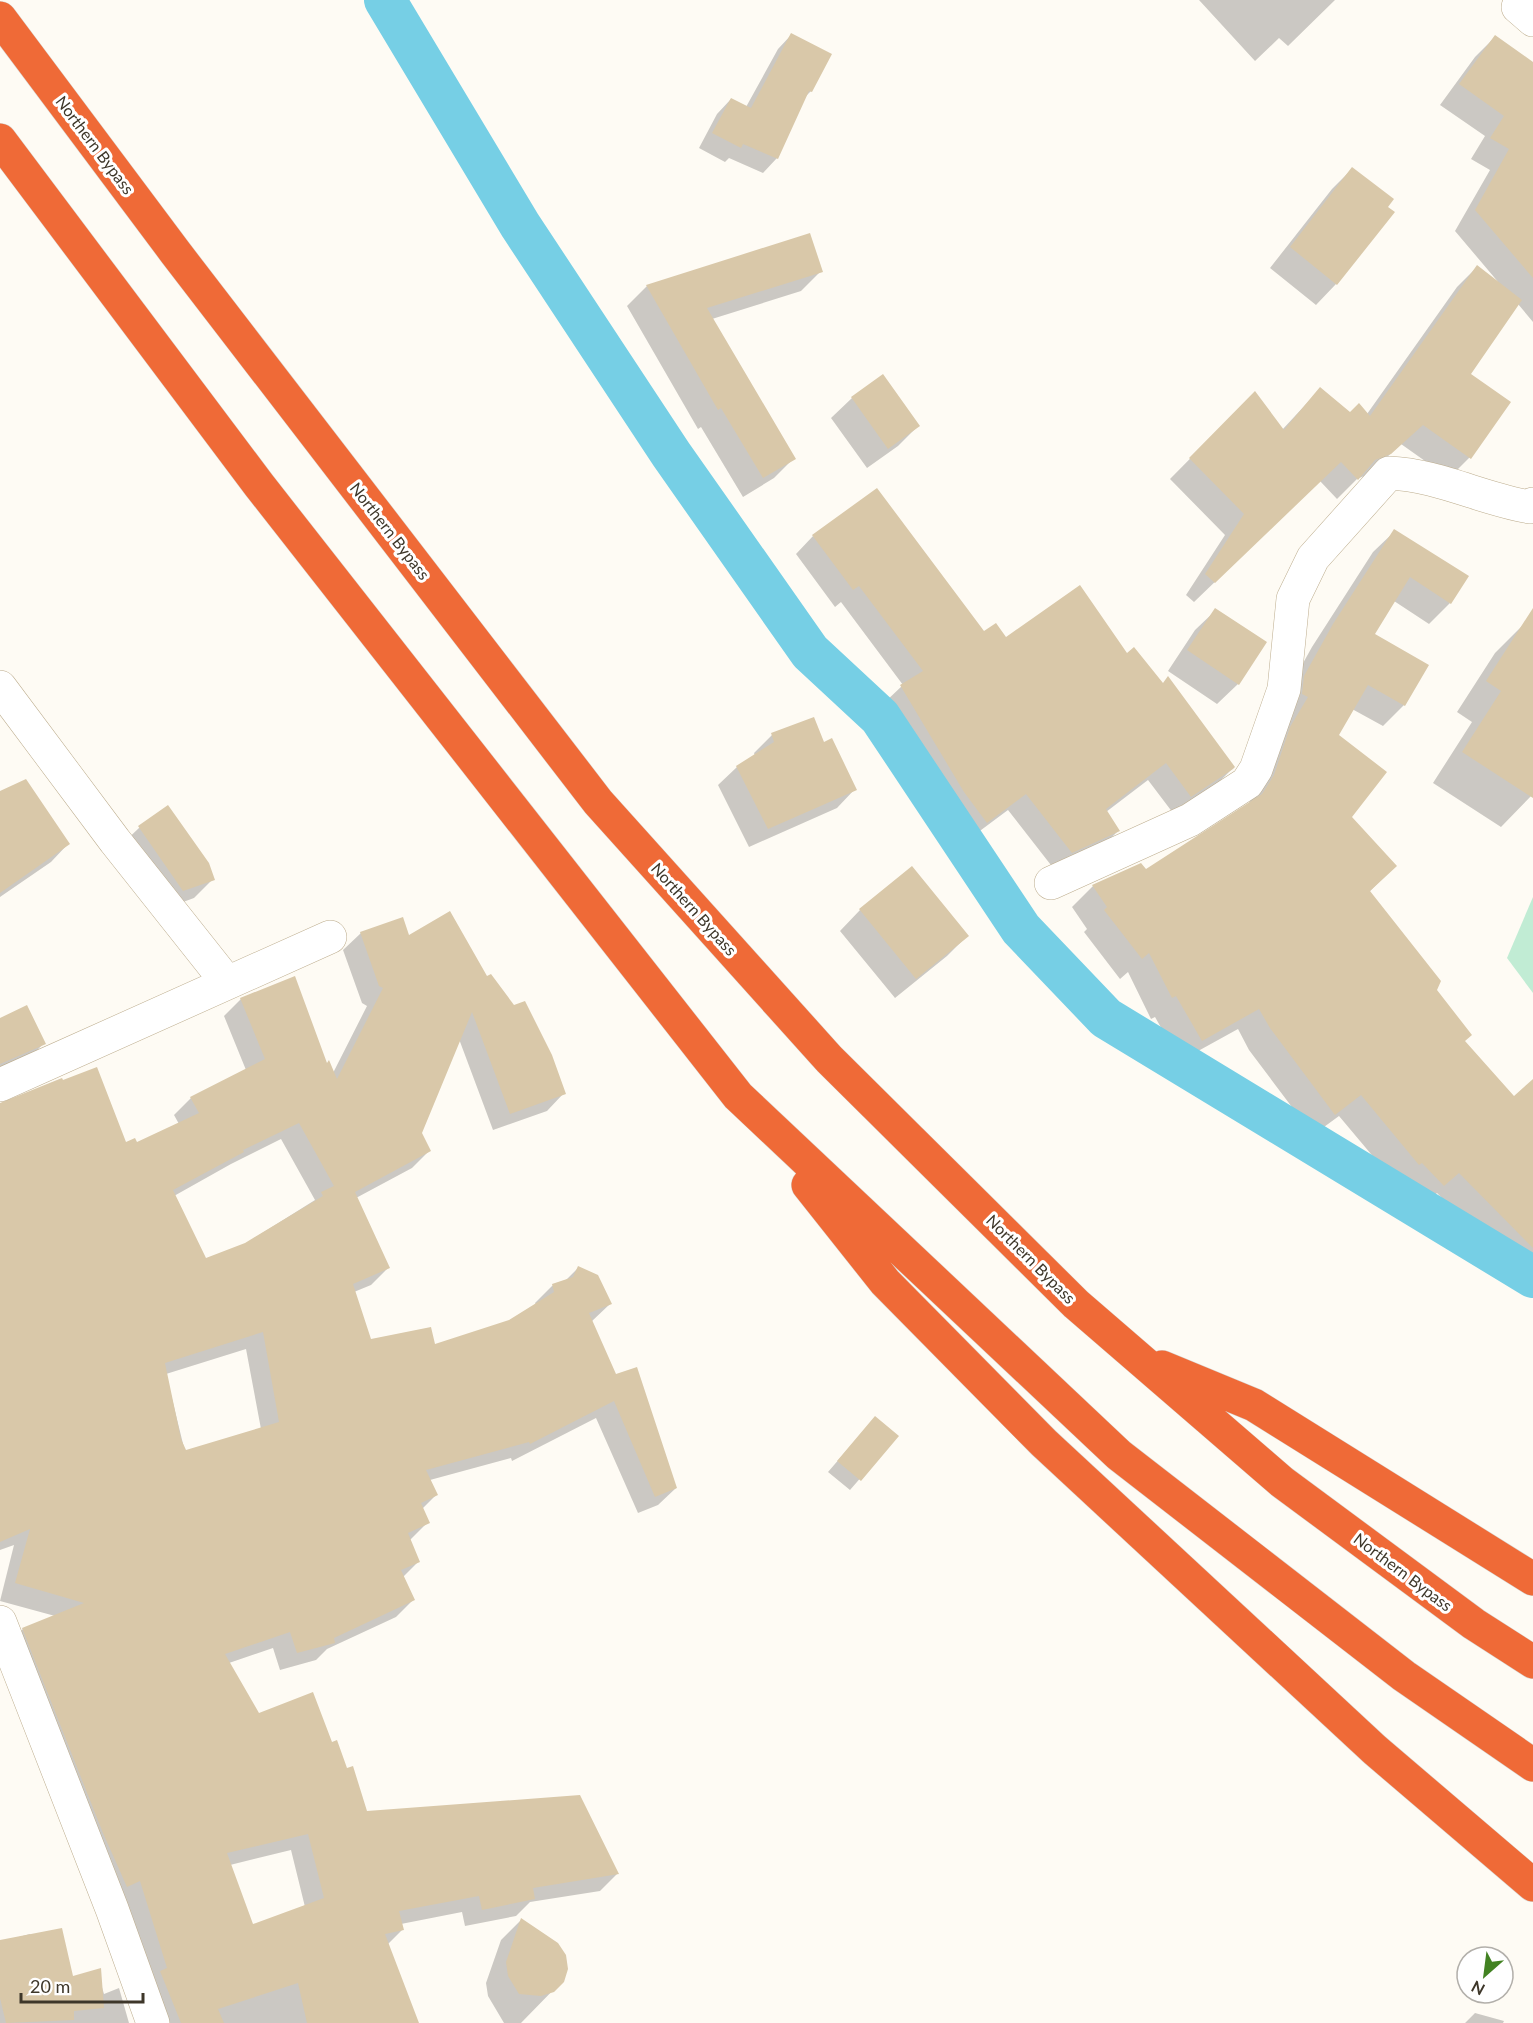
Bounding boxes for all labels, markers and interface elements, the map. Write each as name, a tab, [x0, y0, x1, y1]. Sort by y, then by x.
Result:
street label: Northern Bypass	[52, 92, 139, 198]
street label: Northern Bypass	[347, 478, 434, 583]
street label: Northern Bypass	[648, 858, 741, 959]
street label: Northern Bypass	[983, 1210, 1080, 1307]
street label: Northern Bypass	[1350, 1529, 1456, 1615]
north arrow	[1455, 1945, 1515, 2005]
scale bar	[21, 1966, 142, 2004]
text: 20 m	[30, 1975, 70, 1997]
text: N	[1468, 1977, 1488, 2000]

